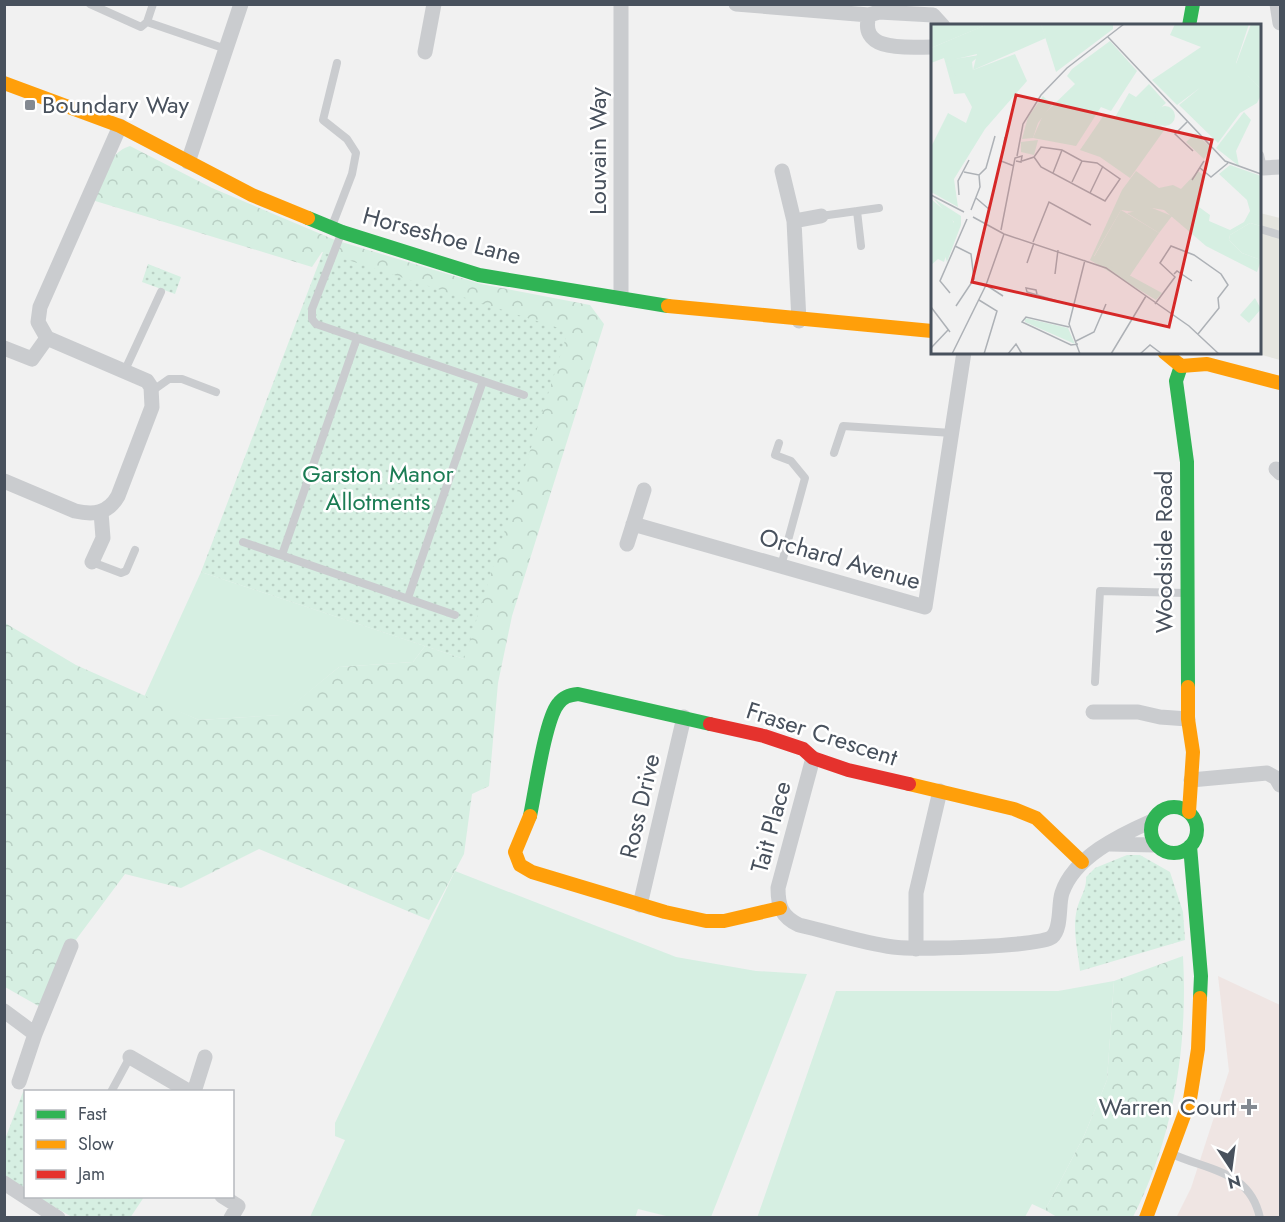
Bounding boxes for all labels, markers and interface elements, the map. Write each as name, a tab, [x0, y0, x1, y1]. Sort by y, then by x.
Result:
inset map	[931, 24, 1261, 354]
place label: Boundary Way	[42, 87, 189, 122]
street label: Louvain Way	[580, 87, 615, 215]
marker: Boundary Way	[23, 98, 37, 112]
street label: Horseshoe Lane	[359, 198, 525, 273]
park label: Garston Manor Allotments	[302, 456, 455, 519]
street label: Woodside Road	[1146, 471, 1181, 633]
street label: Orchard Avenue	[755, 519, 925, 598]
street label: Fraser Crescent	[742, 693, 903, 775]
street label: Ross Drive	[610, 750, 669, 862]
street label: Tait Place	[742, 777, 800, 877]
place label: Warren Court	[1099, 1089, 1236, 1124]
legend	[24, 1090, 234, 1198]
marker: Warren Court	[1240, 1098, 1258, 1116]
text: Fast	[78, 1101, 107, 1127]
text: Slow	[78, 1131, 115, 1157]
north arrow	[1201, 1138, 1261, 1198]
text: Jam	[76, 1161, 105, 1187]
text: N	[1225, 1169, 1243, 1195]

